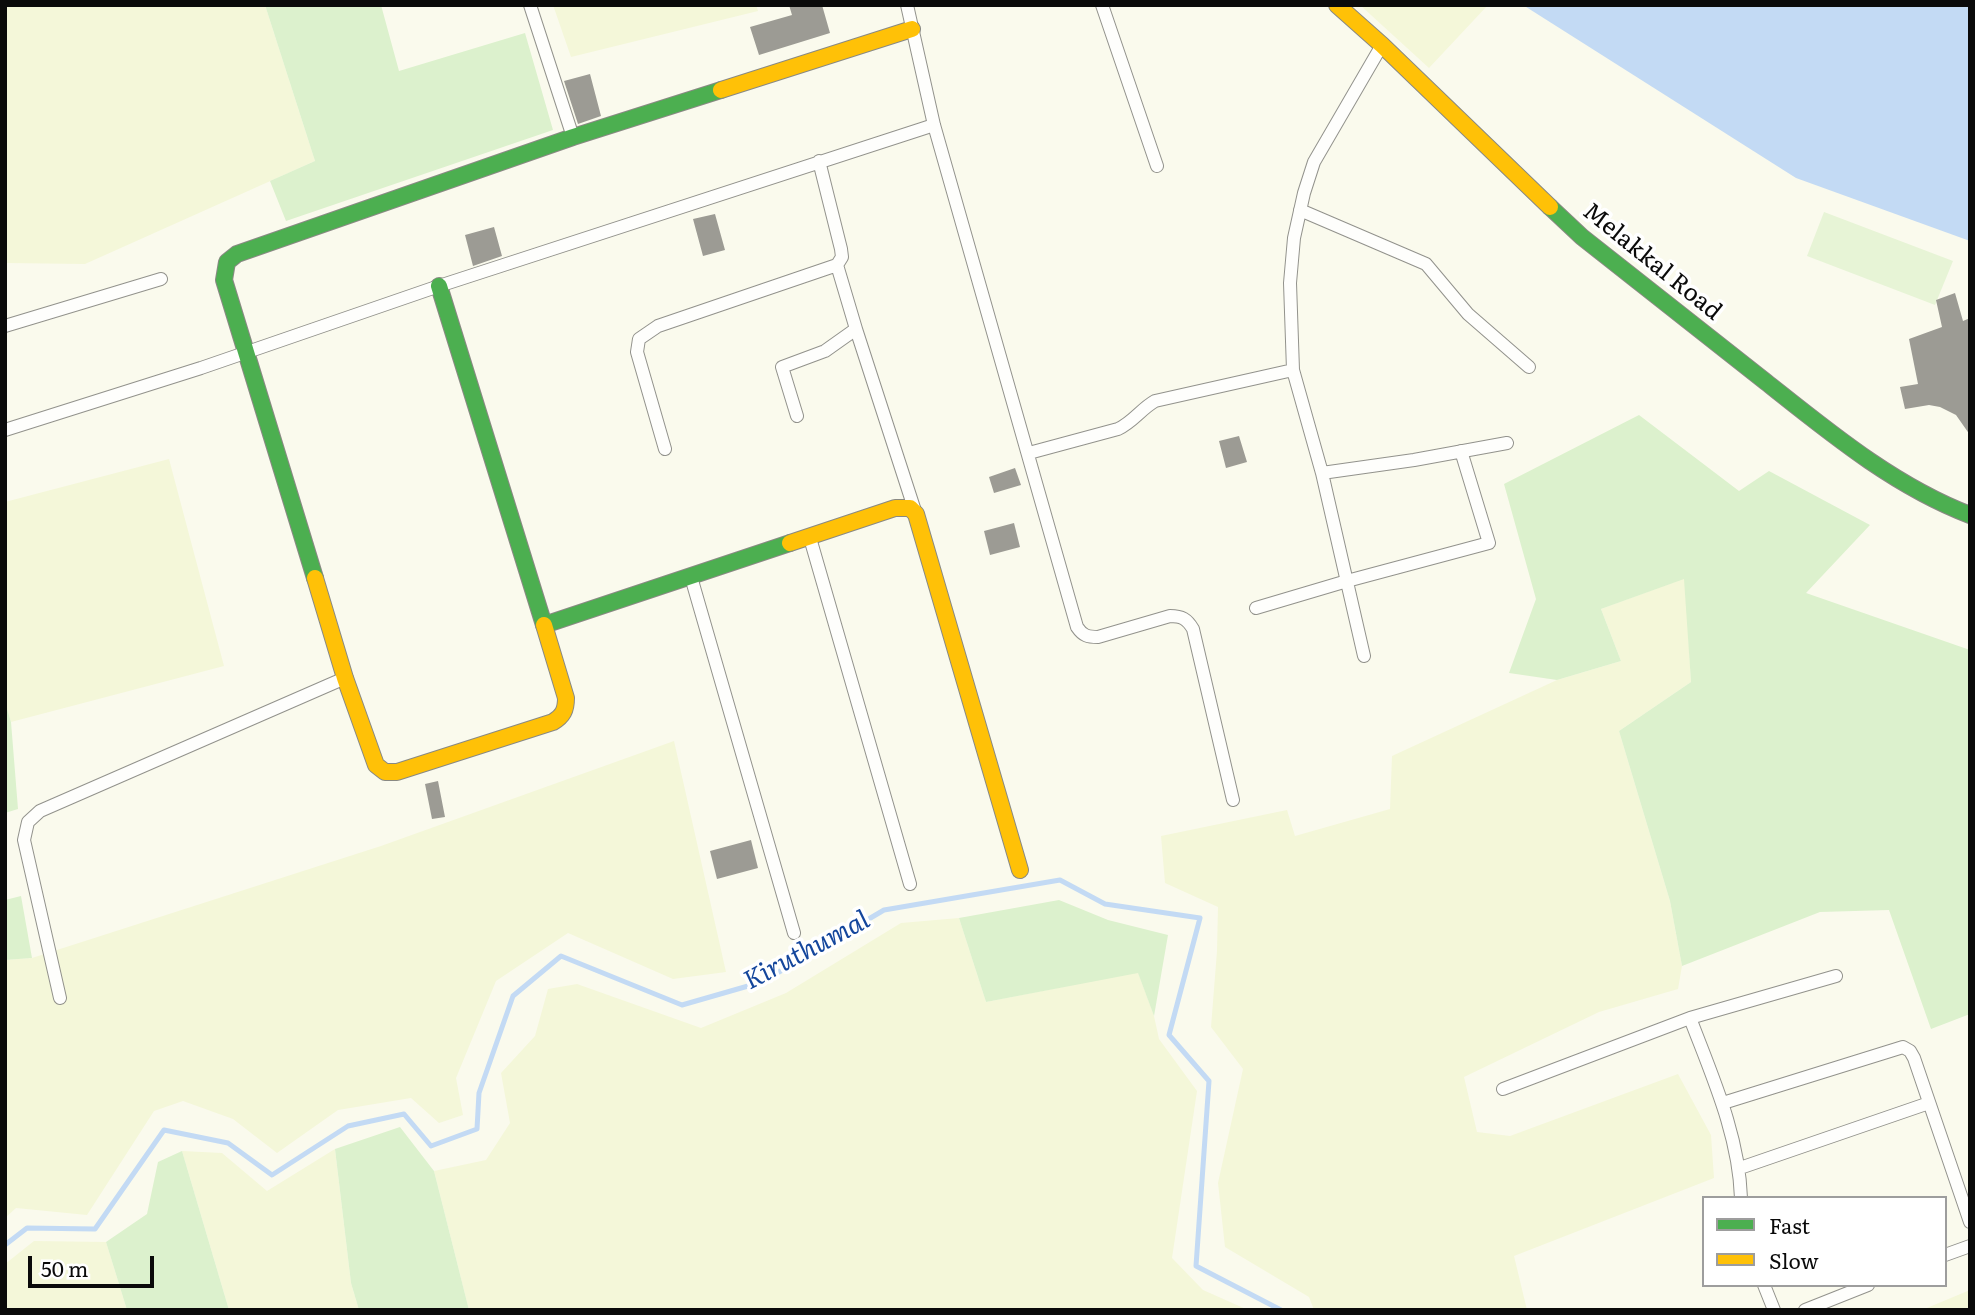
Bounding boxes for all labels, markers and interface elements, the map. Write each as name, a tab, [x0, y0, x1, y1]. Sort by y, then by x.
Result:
street label: Melakkal Road	[1577, 197, 1727, 327]
water label: Kiruthumal	[739, 905, 875, 997]
legend	[1702, 1196, 1947, 1287]
text: Fast	[1769, 1209, 1810, 1240]
scale bar	[32, 1242, 158, 1286]
text: Slow	[1769, 1244, 1819, 1275]
text: 50 m	[41, 1252, 88, 1283]

